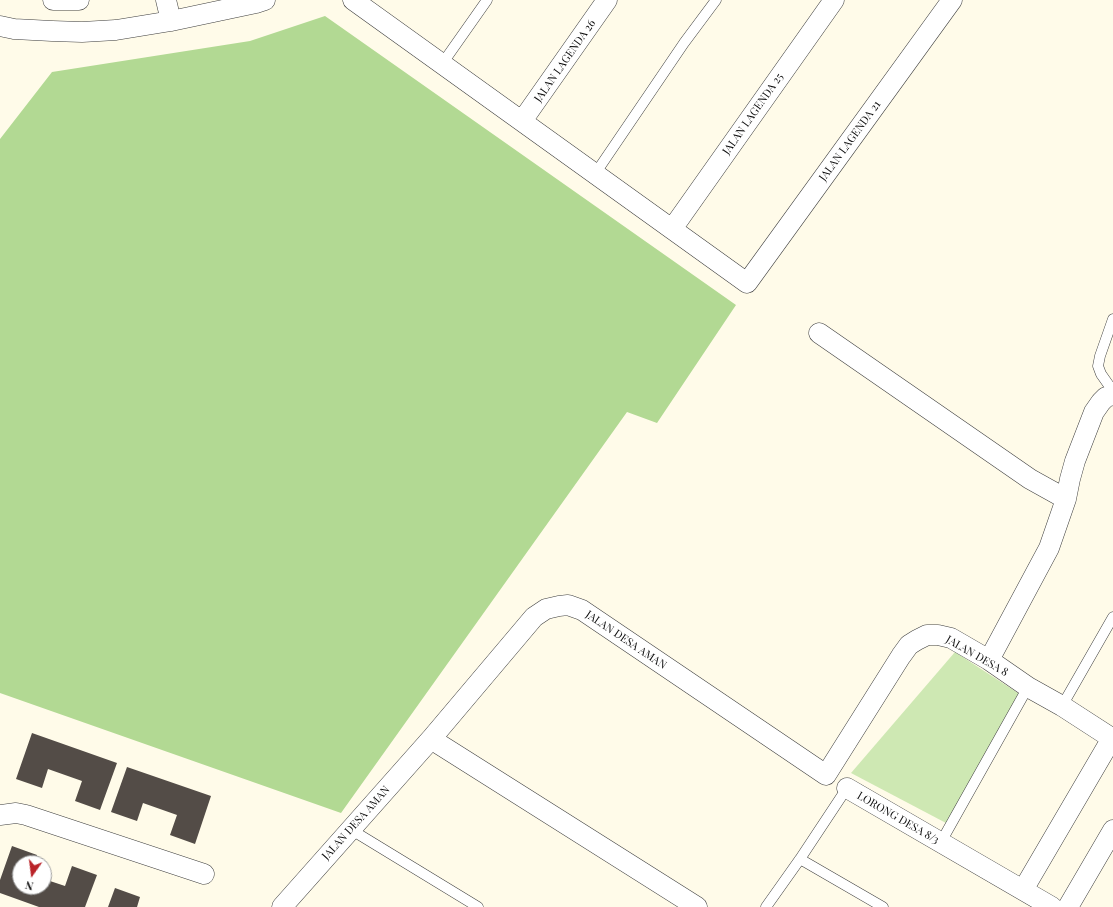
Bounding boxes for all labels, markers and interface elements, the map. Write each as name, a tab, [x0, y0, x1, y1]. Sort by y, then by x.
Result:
street label: JALAN LAGENDA 26	[532, 17, 598, 105]
street label: JALAN LAGENDA 25	[720, 71, 786, 157]
street label: JALAN LAGENDA 21	[816, 98, 884, 184]
street label: JALAN DESA AMAN	[583, 608, 669, 672]
street label: JALAN DESA 8	[944, 633, 1010, 679]
street label: JALAN DESA AMAN	[319, 783, 393, 863]
street label: LORONG DESA 8/3	[855, 789, 941, 847]
north arrow	[12, 855, 52, 895]
text: N	[24, 878, 35, 894]

